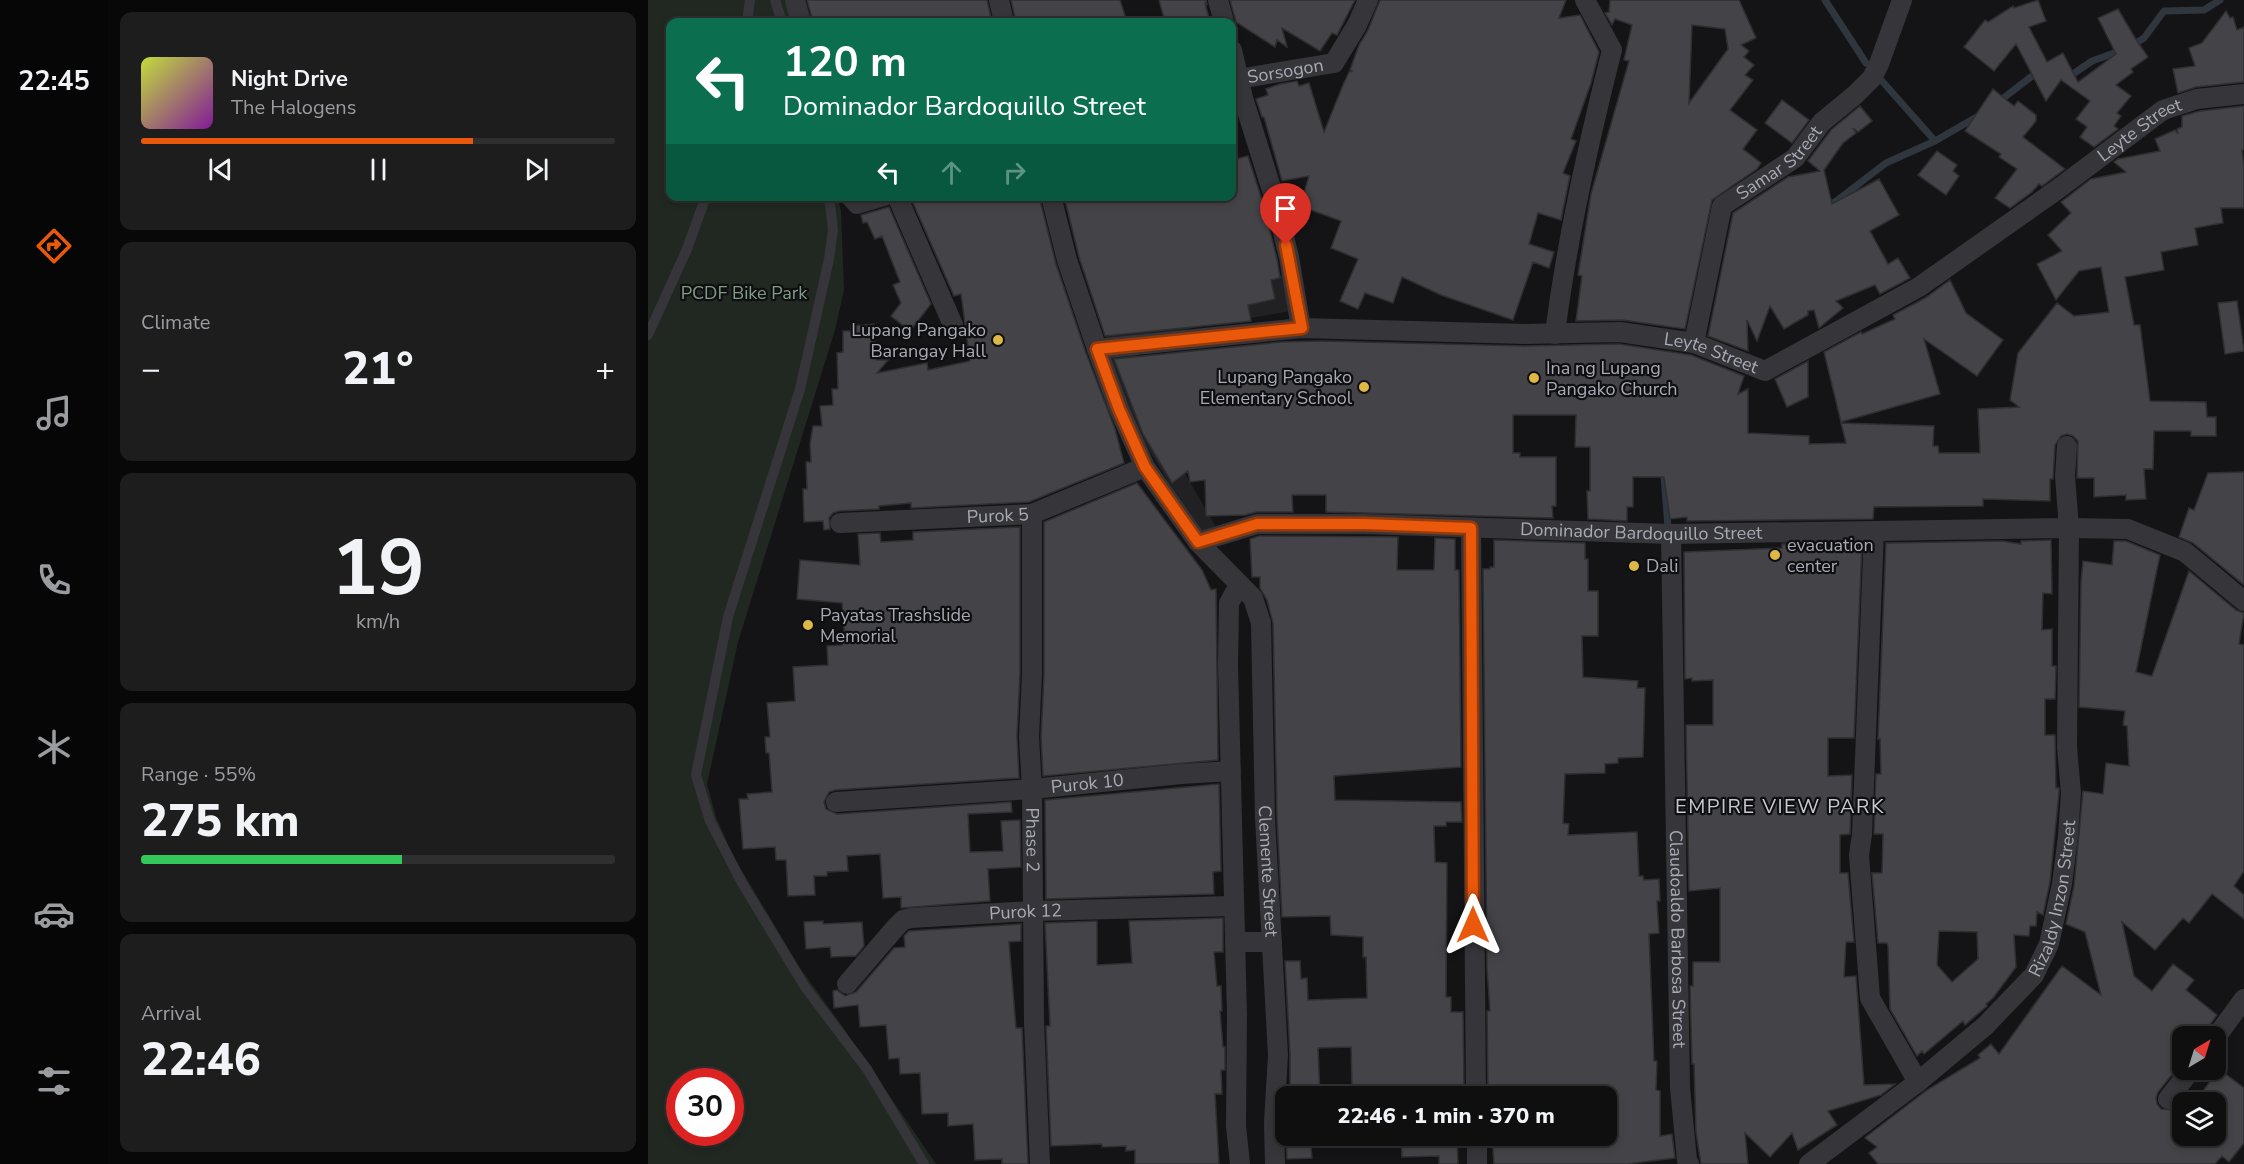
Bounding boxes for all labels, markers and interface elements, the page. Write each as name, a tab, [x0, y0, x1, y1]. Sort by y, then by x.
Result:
text: 120 m	[783, 34, 907, 91]
icon: left	[684, 42, 762, 120]
street label: Sorsogon	[1245, 53, 1325, 89]
text: 22:45	[18, 63, 90, 100]
text: Night Drive	[231, 64, 348, 94]
text: Dominador Bardoquillo Street	[783, 88, 1146, 125]
street label: Leyte Street	[2092, 93, 2185, 167]
text: The Halogens	[231, 94, 356, 121]
street label: Samar Street	[1731, 120, 1828, 205]
icon: previous	[204, 153, 237, 186]
icon: pause	[362, 153, 395, 186]
icon: next	[520, 153, 553, 186]
icon: left	[872, 156, 905, 189]
icon: ahead	[935, 156, 968, 189]
icon: right	[998, 156, 1031, 189]
pin	[1260, 183, 1311, 245]
icon: arrive	[1269, 192, 1302, 225]
icon: directions	[33, 225, 75, 267]
park label: PCDF Bike Park	[681, 281, 808, 305]
text: Climate	[141, 309, 210, 336]
place label: Lupang Pangako Barangay Hall	[851, 318, 987, 363]
street label: Leyte Street	[1662, 327, 1762, 379]
marker: Lupang Pangako Barangay Hall	[991, 333, 1005, 347]
text: 21°	[342, 339, 414, 400]
text: −	[141, 347, 161, 392]
text: +	[595, 347, 615, 392]
place label: Ina ng Lupang Pangako Church	[1546, 356, 1678, 401]
place label: Lupang Pangako Elementary School	[1200, 365, 1353, 410]
marker: Ina ng Lupang Pangako Church	[1527, 371, 1541, 385]
marker: Lupang Pangako Elementary School	[1357, 380, 1371, 394]
icon: music	[33, 392, 75, 434]
street label: Purok 5	[966, 502, 1029, 529]
text: 19	[331, 515, 425, 622]
street label: Dominador Bardoquillo Street	[1520, 517, 1763, 546]
place label: evacuation center	[1787, 533, 1874, 578]
marker: evacuation center	[1768, 548, 1782, 562]
place label: Dali	[1646, 554, 1678, 578]
icon: phone	[33, 559, 75, 601]
marker: Dali	[1627, 559, 1641, 573]
place label: Payatas Trashslide Memorial	[820, 603, 971, 648]
text: km/h	[356, 608, 400, 635]
marker: Payatas Trashslide Memorial	[801, 618, 815, 632]
icon: climate	[33, 726, 75, 768]
text: Range · 55%	[141, 761, 256, 788]
street label: Purok 10	[1050, 768, 1125, 799]
text: 275 km	[141, 791, 300, 852]
district label: EMPIRE VIEW PARK	[1675, 793, 1885, 820]
street label: Clemente Street	[1253, 805, 1284, 938]
street label: Phase 2	[1020, 807, 1045, 872]
street label: Rizaldy Inzon Street	[2023, 819, 2081, 981]
street label: Claudoaldo Barbosa Street	[1664, 830, 1691, 1049]
icon: car	[33, 893, 75, 935]
position arrow	[1441, 893, 1505, 957]
street label: Purok 12	[988, 898, 1062, 925]
text: Arrival	[141, 1000, 201, 1027]
north arrow	[2172, 1026, 2226, 1080]
map controls	[2172, 1026, 2226, 1146]
text: 22:46	[141, 1030, 261, 1091]
icon: filters	[33, 1060, 75, 1102]
speed limit sign: 30	[666, 1068, 744, 1146]
button: layers	[2172, 1092, 2226, 1146]
text: 22:46 · 1 min · 370 m	[1337, 1101, 1555, 1131]

